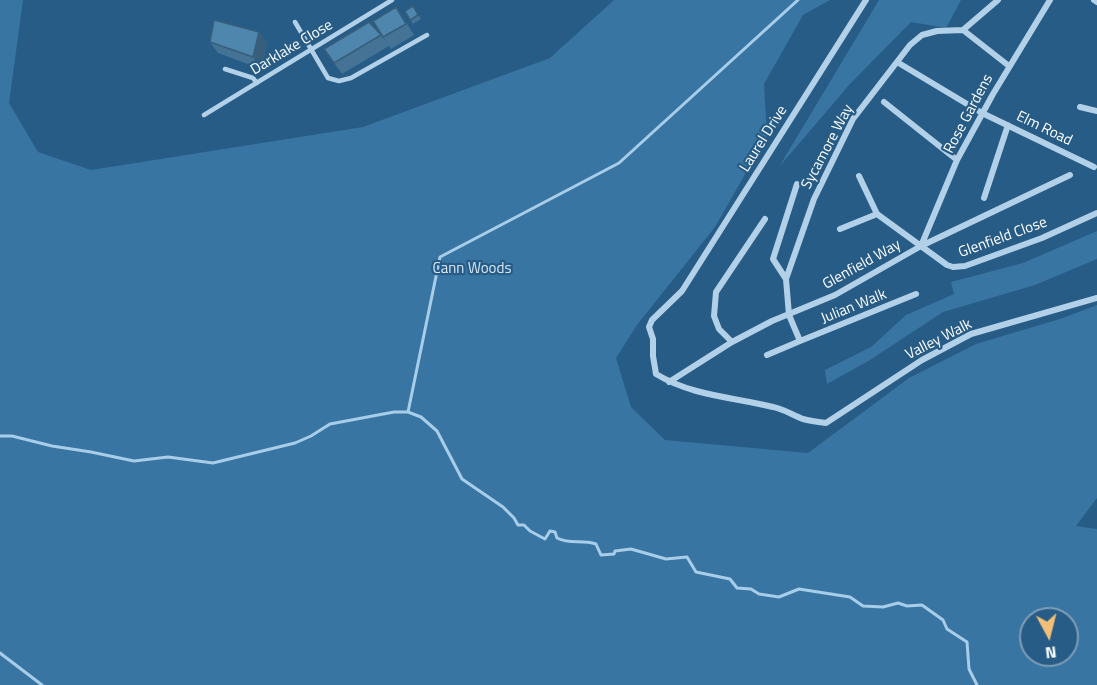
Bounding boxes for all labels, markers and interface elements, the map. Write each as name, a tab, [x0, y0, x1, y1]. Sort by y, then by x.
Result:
street label: Darklake Close	[248, 16, 336, 80]
street label: Rose Gardens	[941, 71, 997, 157]
street label: Laurel Drive	[737, 102, 791, 176]
street label: Sycamore Way	[798, 102, 858, 192]
street label: Elm Road	[1013, 108, 1075, 150]
street label: Glenfield Close	[956, 214, 1050, 262]
street label: Glenfield Way	[820, 236, 904, 294]
park label: Cann Woods	[433, 260, 511, 278]
street label: Julian Walk	[819, 286, 889, 328]
street label: Valley Walk	[903, 316, 975, 364]
north arrow	[1019, 607, 1079, 667]
text: N	[1044, 640, 1058, 665]

